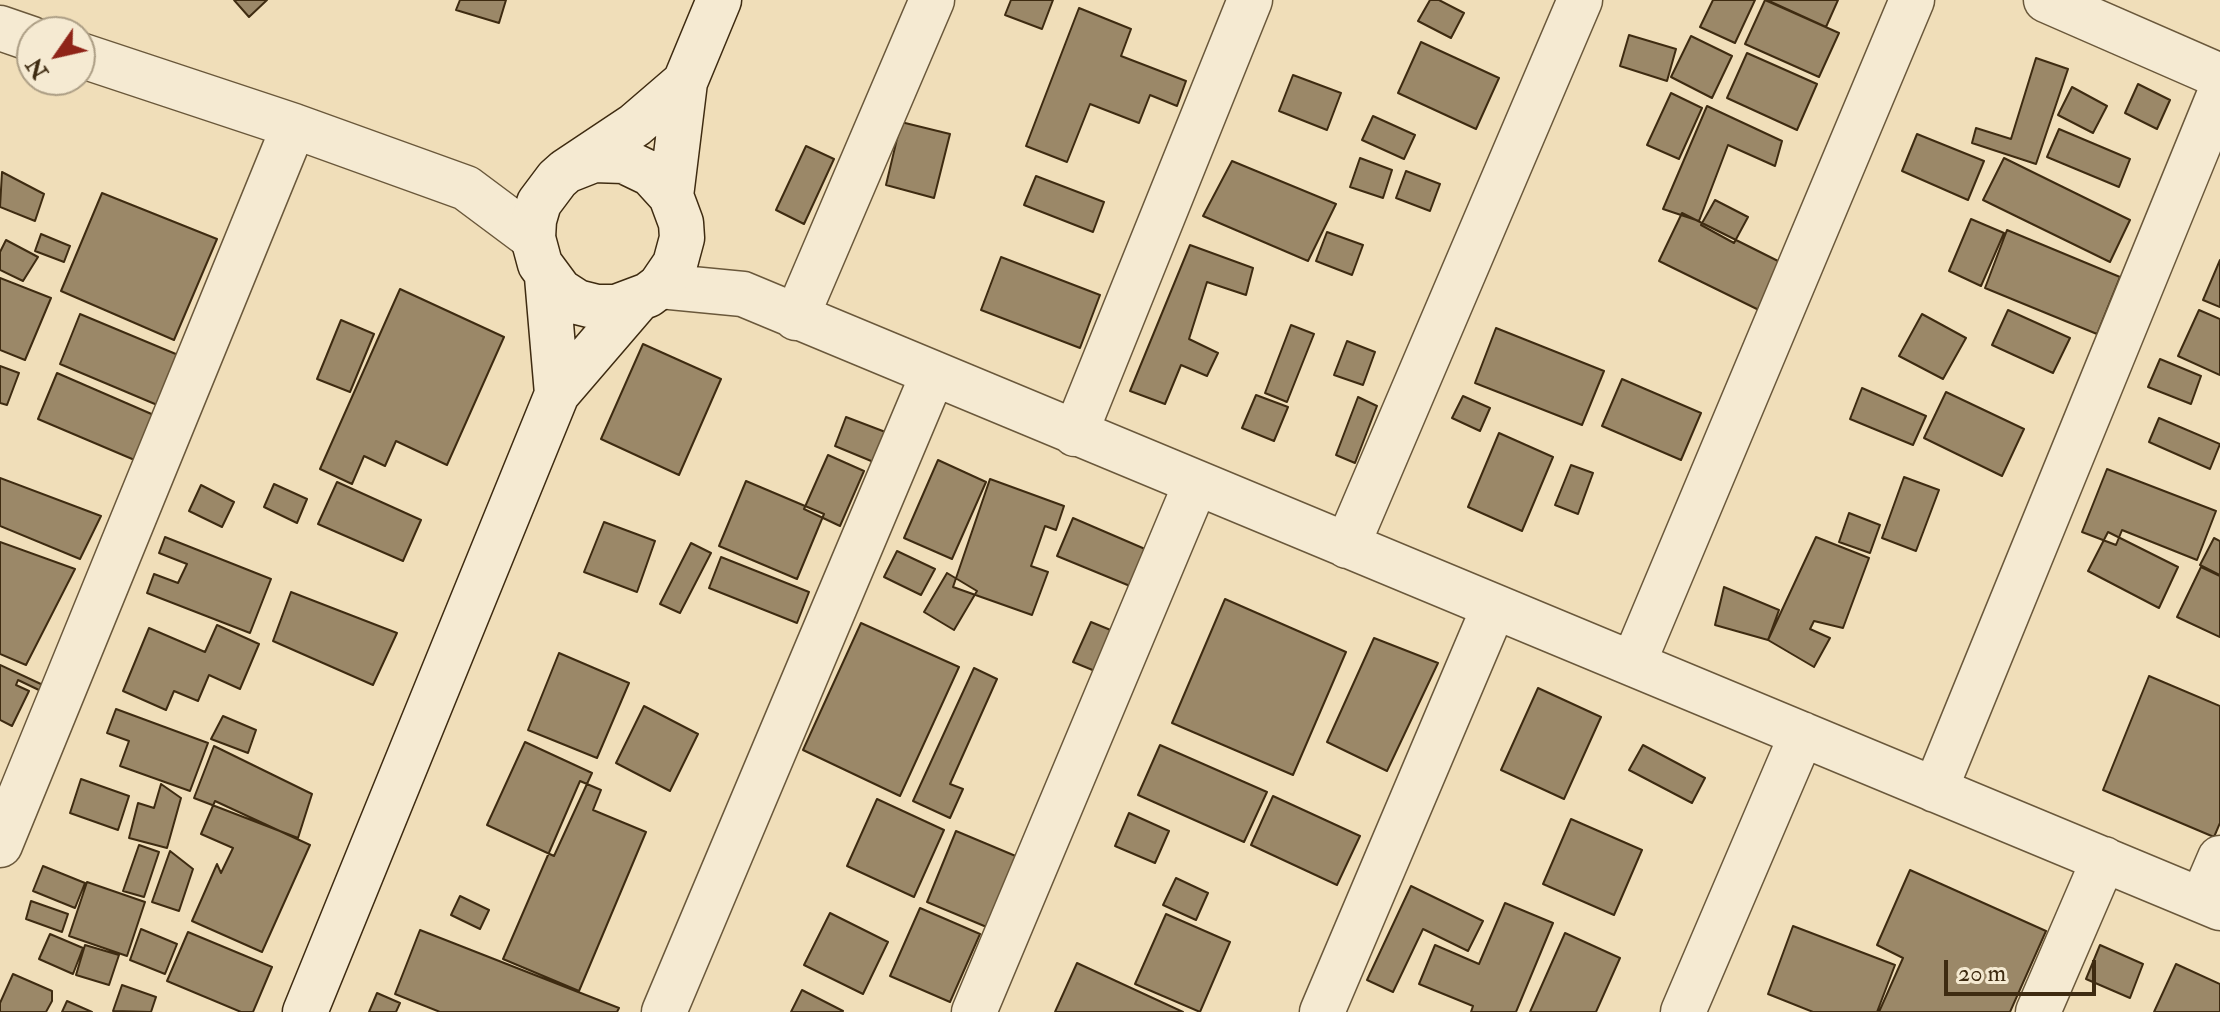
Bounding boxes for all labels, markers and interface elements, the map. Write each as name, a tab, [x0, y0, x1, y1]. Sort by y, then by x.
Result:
north arrow	[16, 16, 96, 96]
text: N	[21, 52, 55, 84]
scale bar	[1948, 944, 2100, 994]
text: 20 m	[1958, 958, 2006, 989]

